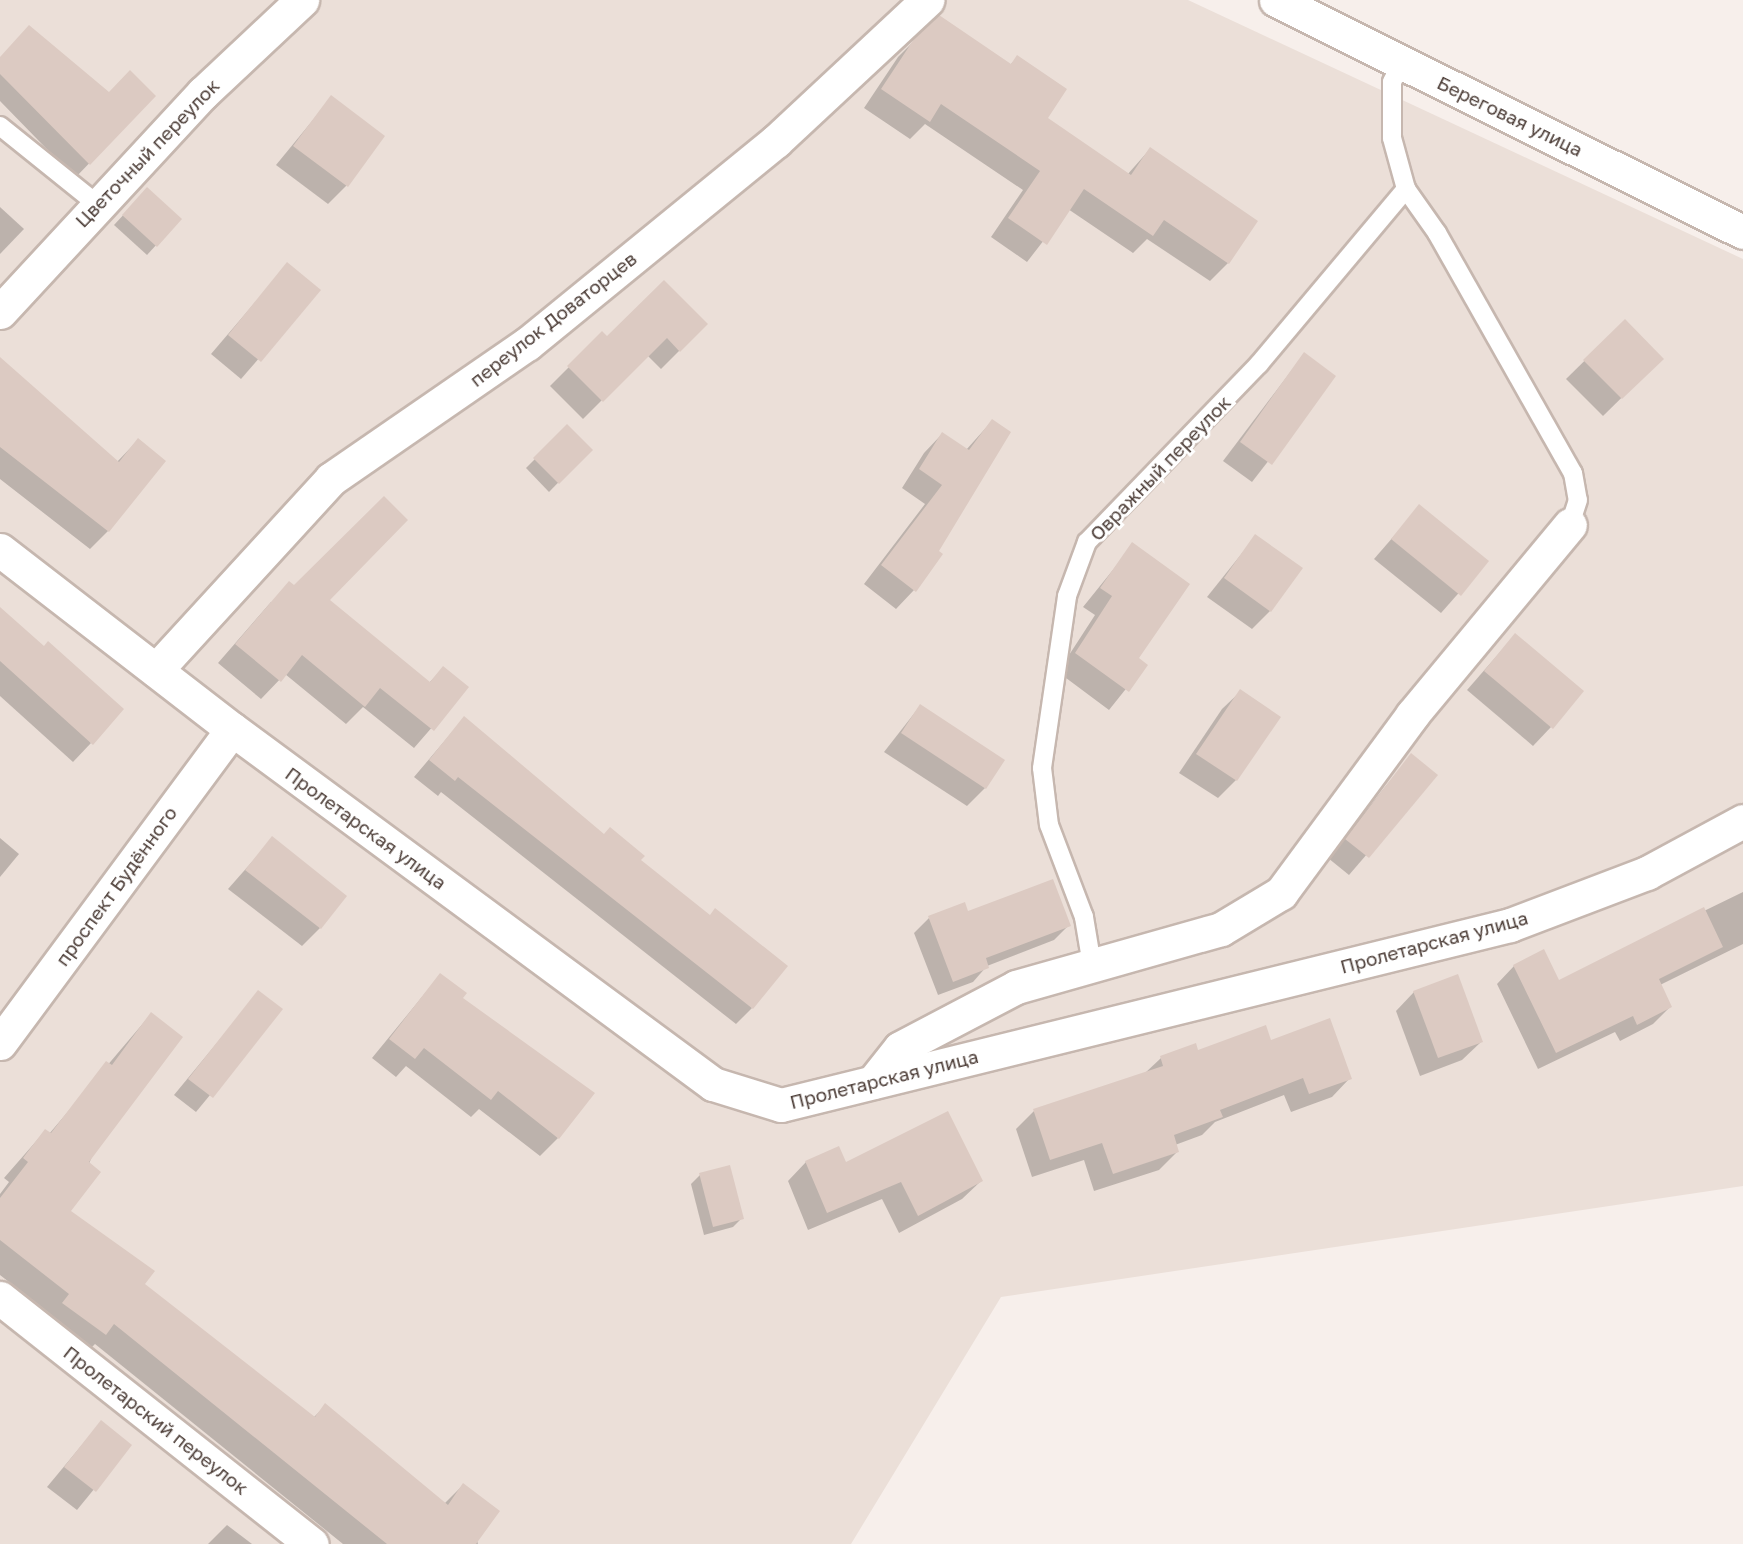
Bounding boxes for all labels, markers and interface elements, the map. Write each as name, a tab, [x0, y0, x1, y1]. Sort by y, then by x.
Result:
street label: Береговая улица	[1434, 71, 1586, 161]
street label: Цветочный переулок	[70, 74, 224, 232]
street label: переулок Доваторцев	[465, 247, 641, 391]
street label: Овражный переулок	[1085, 391, 1235, 545]
street label: Пролетарская улица	[281, 762, 451, 894]
street label: проспект Будённого	[51, 802, 181, 970]
street label: Пролетарская улица	[1338, 906, 1530, 978]
street label: Пролетарская улица	[787, 1045, 981, 1113]
street label: Пролетарский переулок	[59, 1341, 253, 1499]

